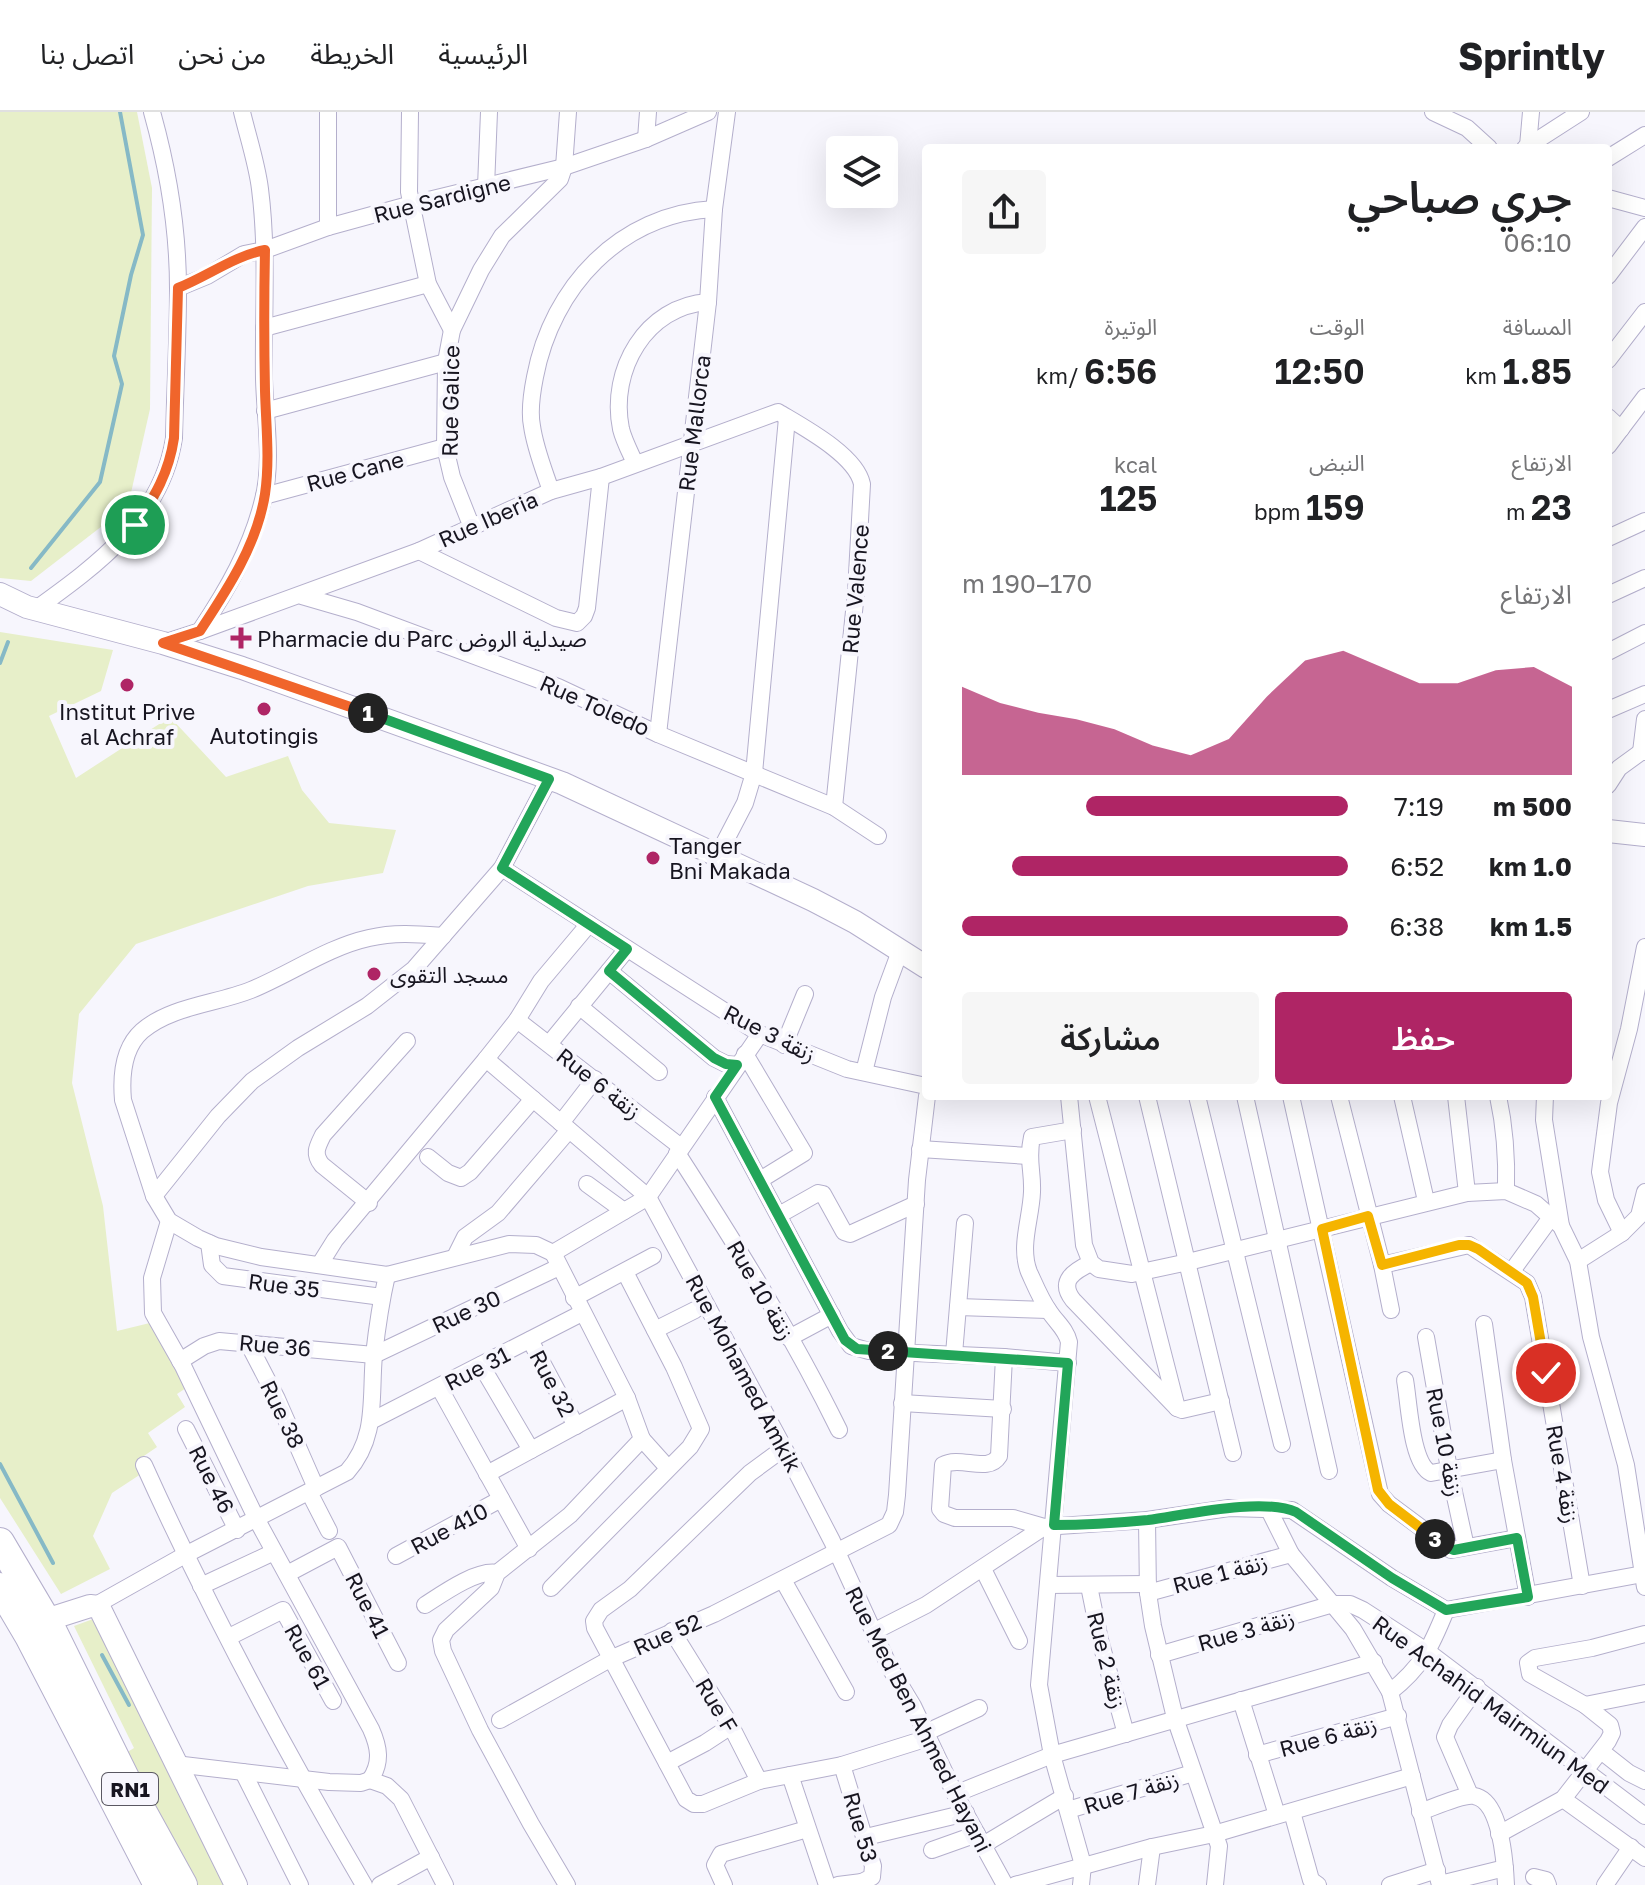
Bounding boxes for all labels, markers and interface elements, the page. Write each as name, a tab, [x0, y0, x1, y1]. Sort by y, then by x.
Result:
text: Sprintly	[1458, 33, 1605, 78]
text: اتصل بنا	[40, 37, 134, 70]
text: من نحن	[178, 37, 266, 70]
text: الخريطة	[310, 37, 394, 70]
text: الرئيسية	[438, 37, 528, 70]
map controls	[826, 136, 898, 208]
button: layers	[826, 136, 898, 208]
street label: Rue Sardigne	[371, 168, 513, 228]
button: share	[962, 170, 1046, 254]
text: جري صباحي	[1347, 170, 1572, 223]
text: 06:10	[1504, 227, 1572, 258]
text: الوتيرة	[1104, 313, 1157, 340]
text: الوقت	[1309, 313, 1365, 340]
text: المسافة	[1503, 313, 1572, 340]
street label: Rue Galice	[436, 345, 464, 457]
text: 6:56	[1084, 351, 1157, 391]
text: 12:50	[1275, 351, 1365, 391]
text: 1.85	[1503, 351, 1572, 391]
street label: Rue Mallorca	[672, 353, 716, 493]
text: /km	[1036, 362, 1084, 389]
text: km	[1465, 362, 1503, 389]
street label: Rue Cane	[303, 445, 407, 497]
text: النبض	[1309, 449, 1365, 476]
text: الارتفاع	[1512, 449, 1572, 476]
text: kcal	[1114, 451, 1157, 478]
text: 125	[1099, 478, 1157, 518]
street label: Rue Iberia	[434, 485, 542, 553]
text: 159	[1306, 487, 1365, 527]
text: 23	[1531, 487, 1572, 527]
pin	[101, 491, 169, 559]
text: bpm	[1254, 498, 1306, 525]
text: m	[1506, 498, 1531, 525]
icon: arrive	[113, 503, 157, 547]
street label: Rue Valence	[836, 523, 874, 655]
text: 170–190 m	[962, 568, 1092, 599]
text: الارتفاع	[1501, 579, 1572, 610]
place label: Pharmacie du Parc صيدلية الروض	[257, 625, 587, 652]
marker: Pharmacie du Parc صيدلية الروض	[232, 629, 250, 647]
street label: Rue Toledo	[536, 669, 654, 741]
marker: Institut Prive al Achraf	[118, 676, 136, 694]
pin: 1	[348, 693, 388, 733]
place label: Institut Prive al Achraf	[59, 698, 195, 750]
text: 1	[362, 699, 374, 726]
marker: Autotingis	[255, 700, 273, 718]
place label: Autotingis	[210, 722, 318, 749]
text: 7:19	[1394, 791, 1444, 822]
text: 500 m	[1493, 791, 1572, 822]
place label: Tanger Bni Makada	[669, 832, 791, 884]
marker: Tanger Bni Makada	[644, 849, 662, 867]
text: 6:52	[1390, 851, 1444, 882]
text: 1.0 km	[1489, 851, 1572, 882]
text: 6:38	[1389, 911, 1444, 942]
text: 1.5 km	[1490, 911, 1572, 942]
place label: مسجد التقوى	[390, 961, 509, 988]
marker: مسجد التقوى	[365, 965, 383, 983]
button: مشاركة	[962, 992, 1259, 1084]
button: حفظ	[1275, 992, 1572, 1084]
street label: Rue 3 زنقة	[719, 998, 820, 1068]
street label: Rue 6 زنقة	[551, 1042, 647, 1125]
street label: Rue 10 زنقة	[721, 1235, 800, 1345]
street label: Rue 35	[247, 1267, 321, 1303]
street label: Rue Mohamed Amkik	[680, 1269, 808, 1477]
street label: Rue 30	[427, 1283, 505, 1339]
street label: Rue 36	[238, 1328, 312, 1362]
pin: 2	[868, 1331, 908, 1371]
text: 2	[881, 1337, 895, 1364]
pin	[1512, 1339, 1580, 1407]
street label: Rue 31	[440, 1340, 514, 1396]
street label: Rue 32	[524, 1345, 582, 1421]
icon: check	[1524, 1351, 1568, 1395]
street label: Rue 38	[255, 1376, 311, 1452]
street label: Rue 10 زنقة	[1420, 1385, 1469, 1499]
street label: Rue 4 زنقة	[1540, 1422, 1585, 1526]
street label: Rue 46	[183, 1440, 241, 1518]
street label: Rue 410	[406, 1496, 492, 1560]
pin: 3	[1415, 1519, 1455, 1559]
text: 3	[1428, 1525, 1442, 1552]
street label: Rue 1 زنقة	[1170, 1547, 1271, 1600]
street label: Rue 41	[340, 1568, 396, 1643]
street label: Rue Med Ben Ahmed Hayani	[840, 1581, 998, 1857]
street label: Rue 3 زنقة	[1195, 1603, 1298, 1658]
street label: Rue 52	[629, 1607, 705, 1661]
street label: Rue 2 زنقة	[1081, 1609, 1132, 1712]
street label: Rue Achahid Mairmiun Med	[1367, 1609, 1615, 1799]
street label: Rue 61	[279, 1619, 337, 1693]
street label: Rue F	[690, 1673, 744, 1737]
street label: Rue 6 زنقة	[1276, 1710, 1380, 1763]
street label: Rue 7 زنقة	[1080, 1765, 1182, 1820]
road number: RN1	[102, 1773, 158, 1805]
street label: Rue 53	[838, 1789, 884, 1865]

